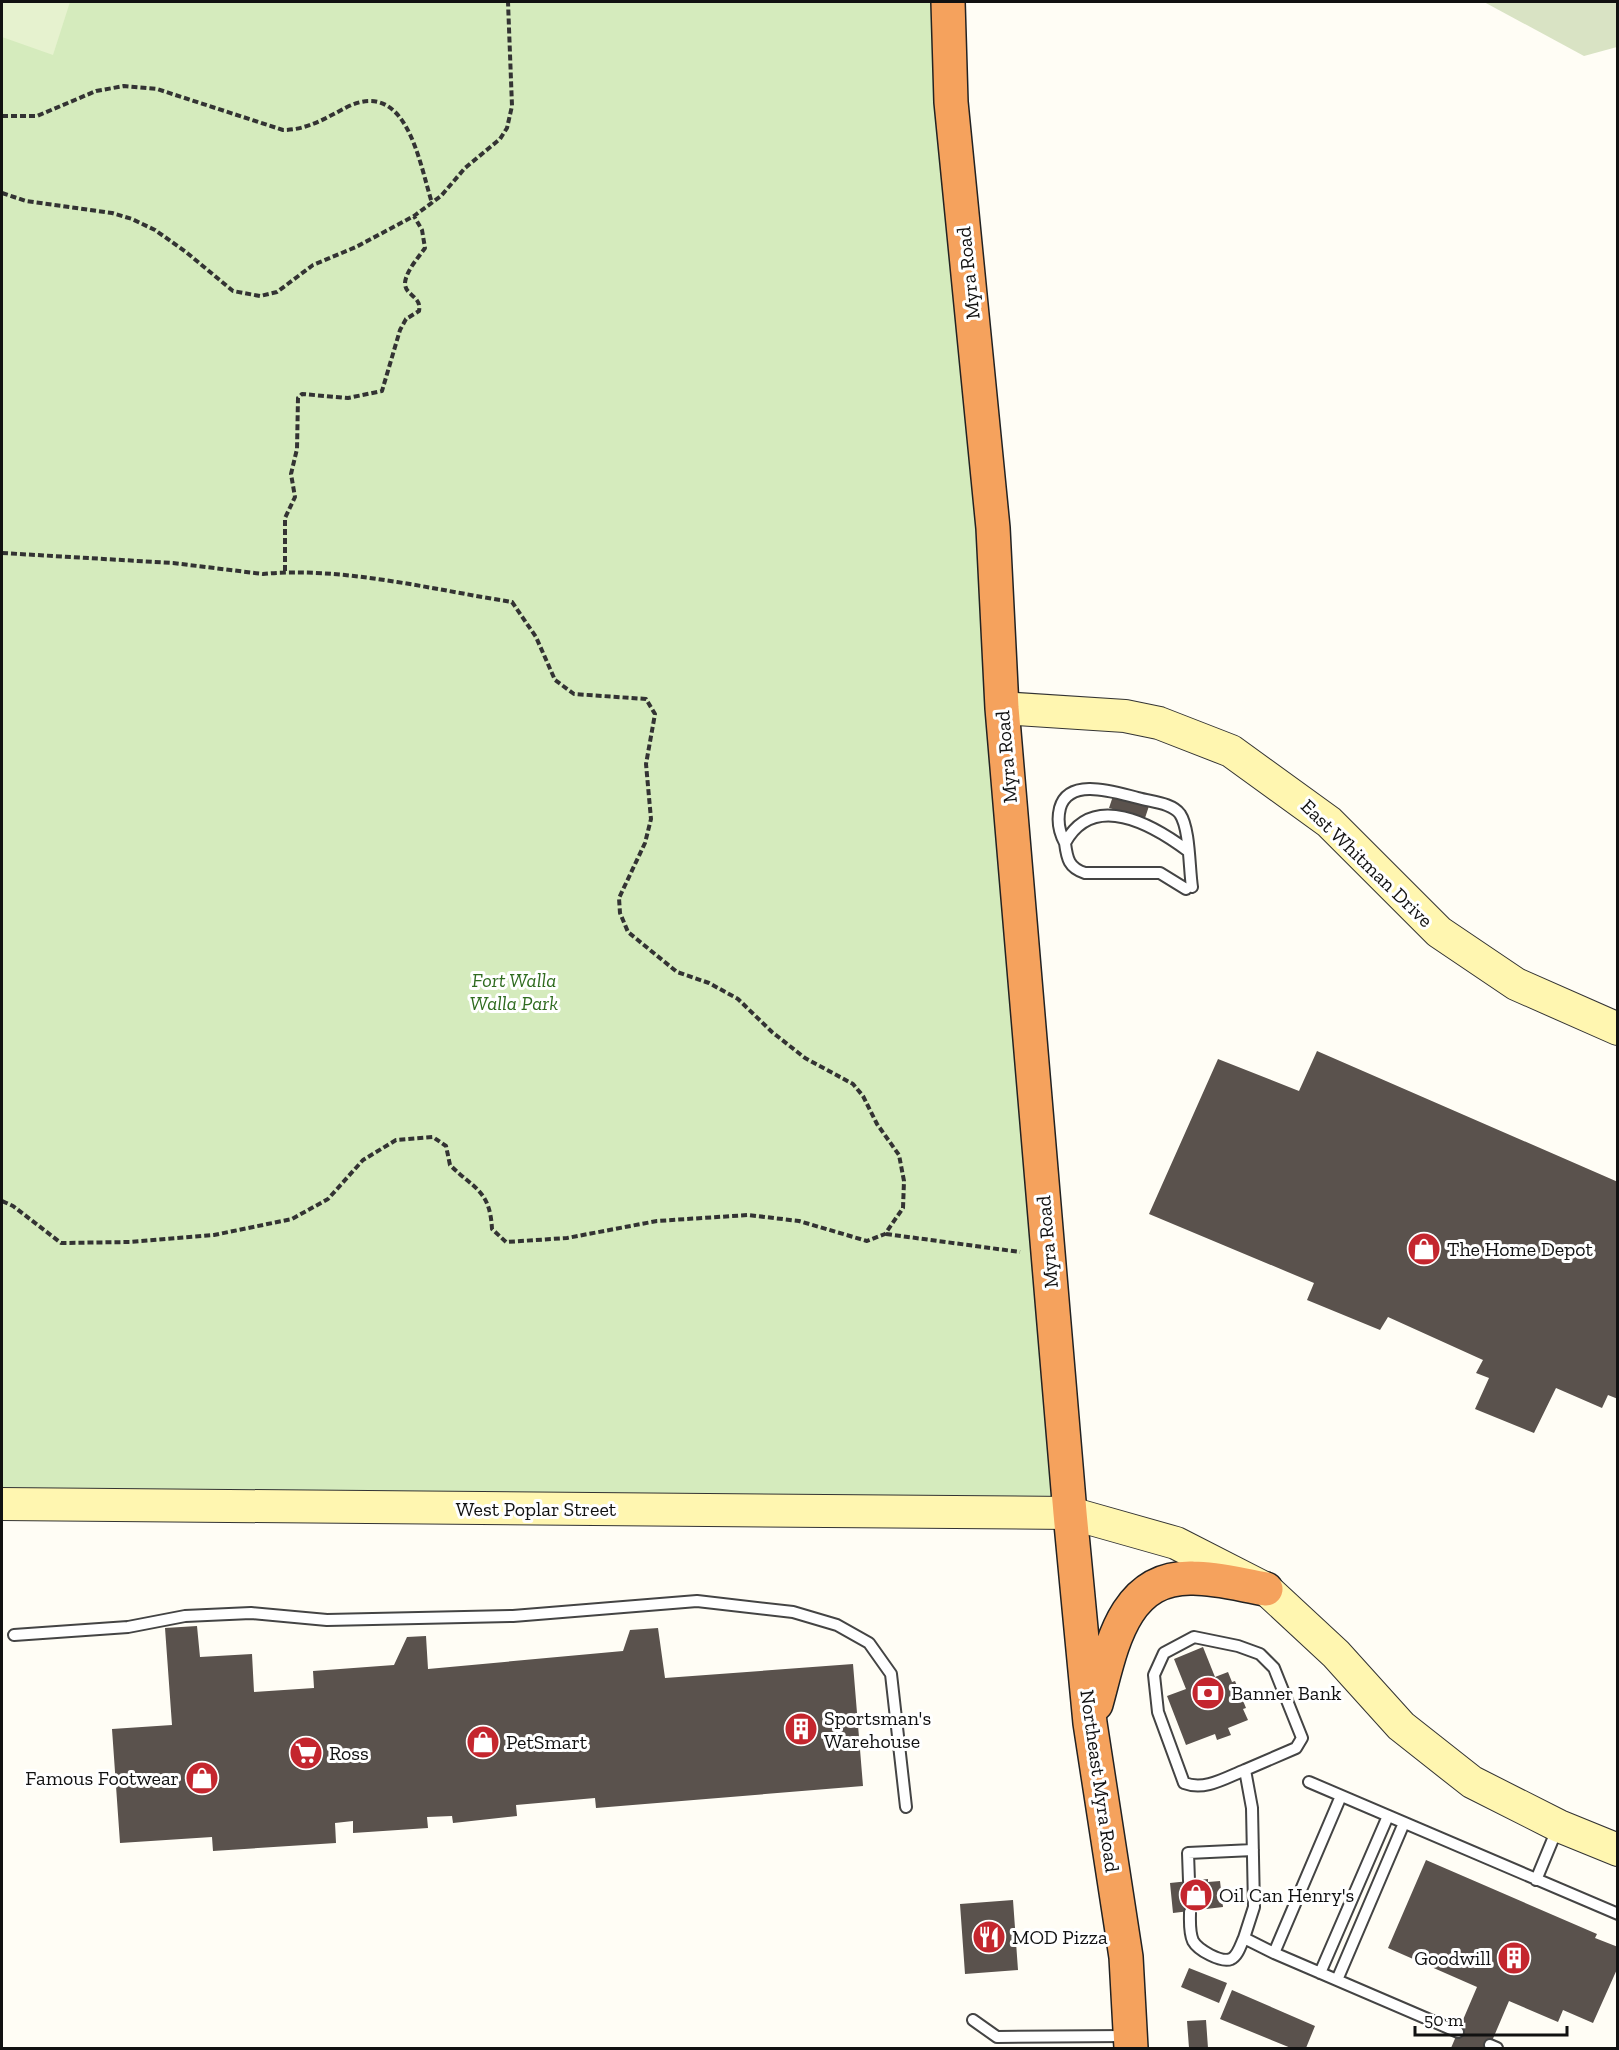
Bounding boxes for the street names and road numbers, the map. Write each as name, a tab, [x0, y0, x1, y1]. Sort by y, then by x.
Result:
street label: Myra Road	[951, 226, 985, 320]
street label: Myra Road	[990, 710, 1022, 804]
street label: East Whitman Drive	[1296, 794, 1438, 932]
street label: Myra Road	[1031, 1195, 1063, 1289]
street label: West Poplar Street	[456, 1497, 617, 1521]
street label: Northeast Myra Road	[1075, 1688, 1125, 1874]

